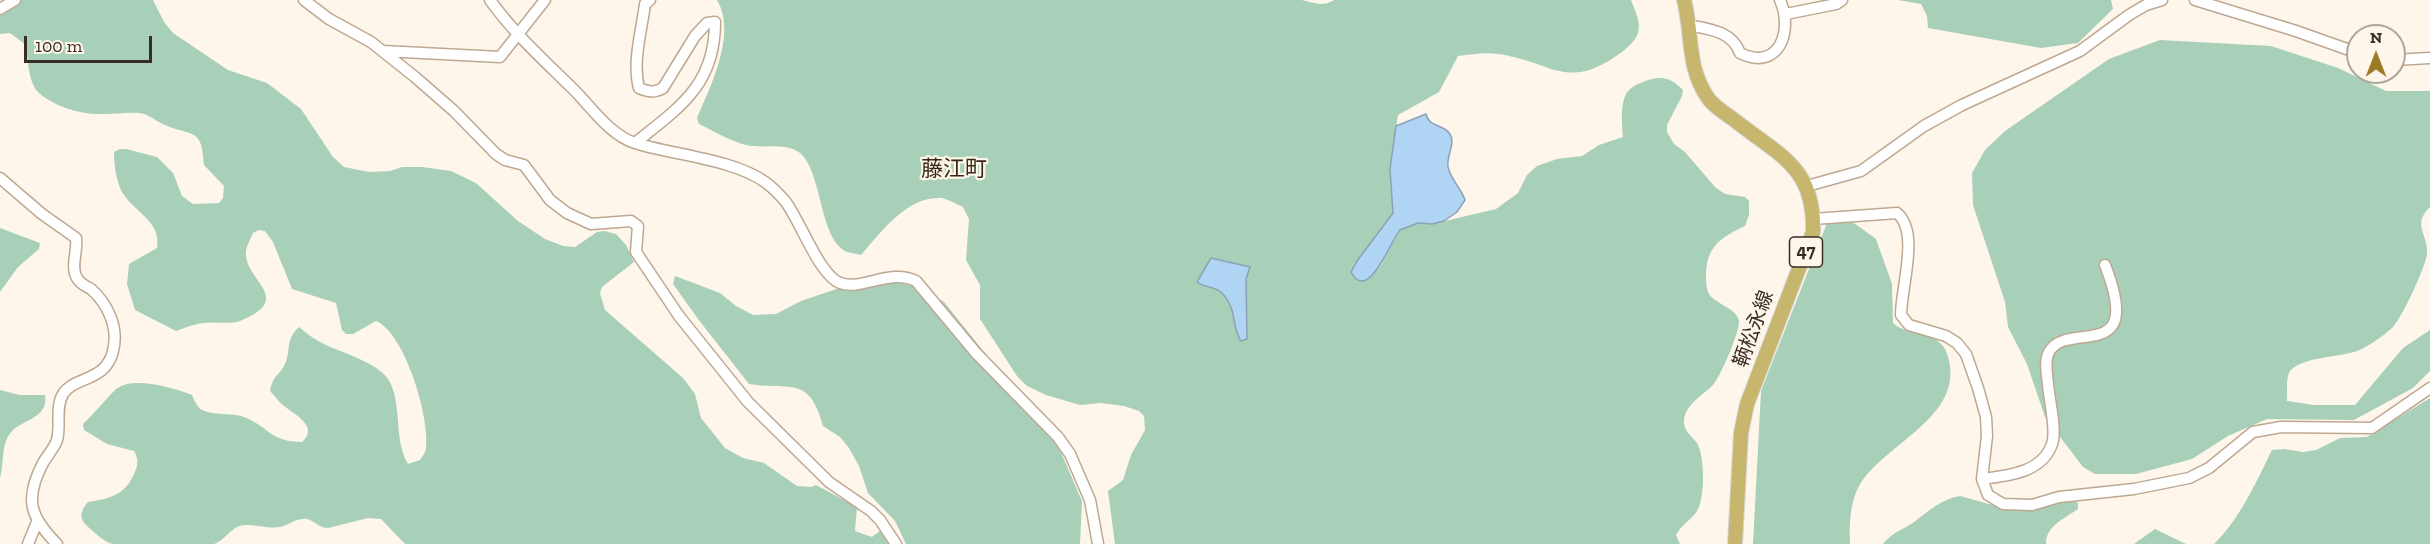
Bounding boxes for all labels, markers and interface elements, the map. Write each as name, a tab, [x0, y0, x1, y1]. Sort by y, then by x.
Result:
scale bar	[27, 24, 154, 62]
north arrow	[2346, 24, 2406, 84]
text: N	[2370, 28, 2382, 47]
text: 100 m	[35, 35, 82, 57]
district label: 藤江町	[921, 157, 987, 183]
road number: 47	[1790, 237, 1822, 267]
street label: 鞆松永線	[1729, 287, 1779, 371]

